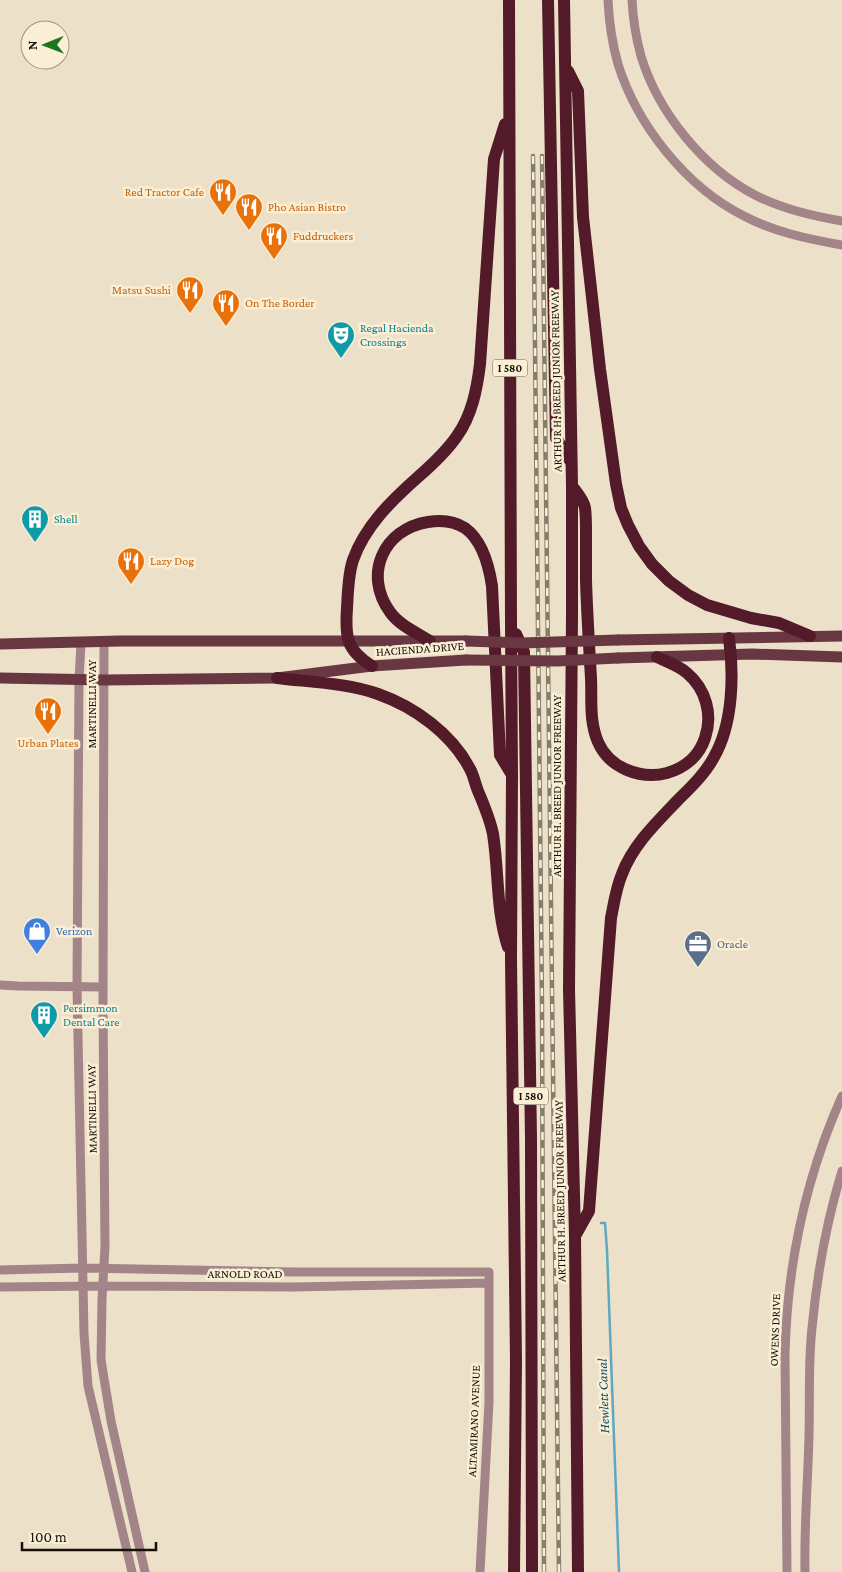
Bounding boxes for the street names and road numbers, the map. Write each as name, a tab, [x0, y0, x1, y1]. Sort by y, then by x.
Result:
street label: ARTHUR H. BREED JUNIOR FREEWAY	[547, 289, 565, 472]
road number: I 580	[492, 359, 528, 376]
street label: HACIENDA DRIVE	[375, 639, 465, 659]
street label: MARTINELLI WAY	[85, 659, 99, 748]
street label: ARTHUR H. BREED JUNIOR FREEWAY	[550, 694, 564, 877]
street label: MARTINELLI WAY	[84, 1064, 100, 1154]
road number: I 580	[514, 1088, 548, 1104]
street label: ARTHUR H. BREED JUNIOR FREEWAY	[551, 1099, 569, 1282]
street label: ARNOLD ROAD	[208, 1267, 282, 1281]
street label: OWENS DRIVE	[767, 1293, 783, 1367]
street label: ALTAMIRANO AVENUE	[465, 1364, 483, 1477]

